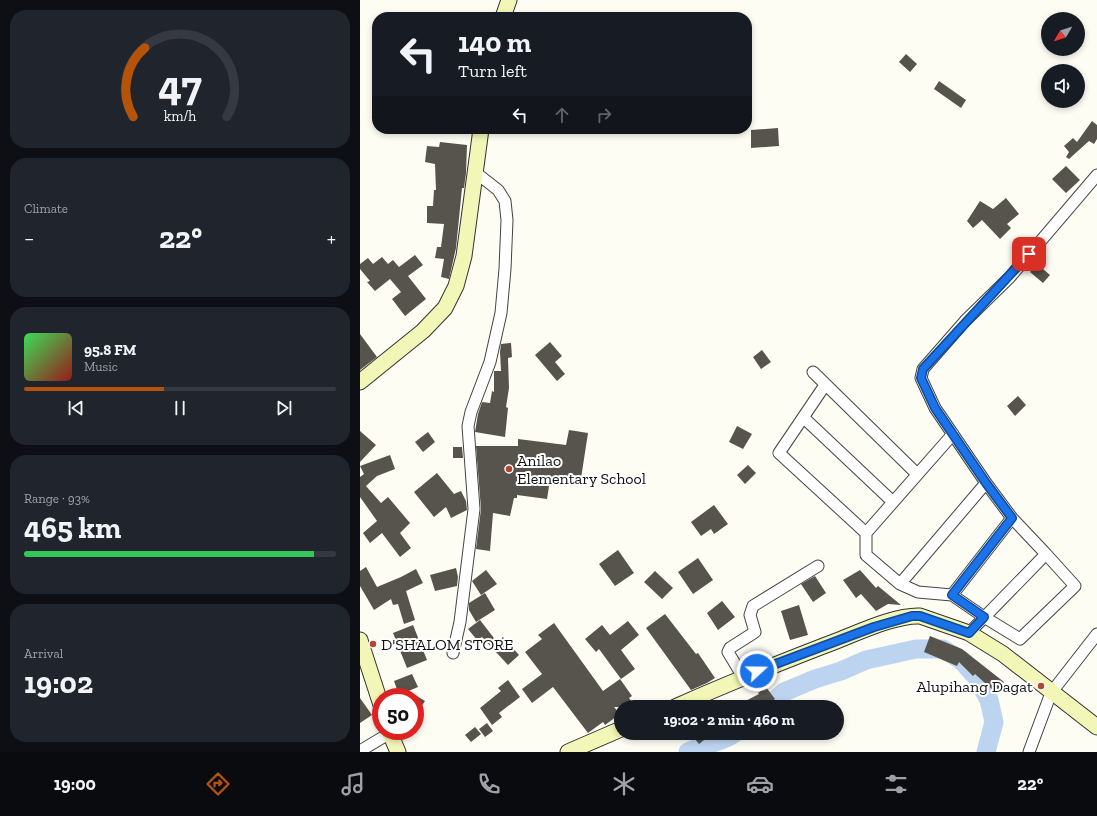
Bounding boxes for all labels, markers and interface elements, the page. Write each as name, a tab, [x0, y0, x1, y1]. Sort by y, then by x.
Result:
north arrow	[1041, 12, 1085, 56]
map controls	[1041, 12, 1085, 108]
text: 140 m	[458, 26, 531, 59]
icon: left	[392, 28, 444, 80]
text: Turn left	[458, 60, 527, 82]
text: 47	[158, 61, 202, 111]
button: sound	[1041, 64, 1085, 108]
icon: left	[509, 104, 531, 126]
icon: ahead	[551, 104, 573, 126]
icon: right	[593, 104, 615, 126]
text: km/h	[164, 108, 196, 125]
text: Climate	[24, 201, 68, 216]
text: 22°	[159, 220, 202, 256]
text: −	[24, 225, 34, 252]
text: +	[327, 225, 336, 252]
pin	[1012, 237, 1046, 271]
icon: arrive	[1018, 243, 1040, 265]
text: 95.8 FM	[84, 341, 136, 359]
text: Music	[84, 359, 118, 374]
icon: previous	[65, 397, 87, 419]
icon: pause	[169, 397, 191, 419]
icon: next	[273, 397, 295, 419]
place label: Anilao Elementary School	[517, 451, 646, 488]
marker: Anilao Elementary School	[504, 464, 514, 474]
text: Range · 93%	[24, 491, 90, 506]
text: 465 km	[24, 510, 121, 546]
place label: D'SHALOM STORE	[381, 635, 513, 654]
marker: D'SHALOM STORE	[368, 639, 378, 649]
text: Arrival	[24, 646, 63, 661]
position arrow	[736, 650, 778, 692]
text: 19:02	[24, 665, 93, 701]
place label: Alupihang Dagat	[917, 677, 1033, 696]
marker: Alupihang Dagat	[1036, 681, 1046, 691]
speed limit sign: 50	[372, 688, 424, 740]
text: 19:02 · 2 min · 460 m	[663, 711, 795, 729]
icon: directions	[204, 770, 232, 798]
icon: music	[339, 770, 367, 798]
icon: phone	[475, 770, 503, 798]
icon: climate	[610, 770, 638, 798]
icon: car	[746, 770, 774, 798]
icon: filters	[882, 770, 910, 798]
text: 19:00	[54, 773, 96, 795]
text: 22°	[1017, 773, 1043, 795]

